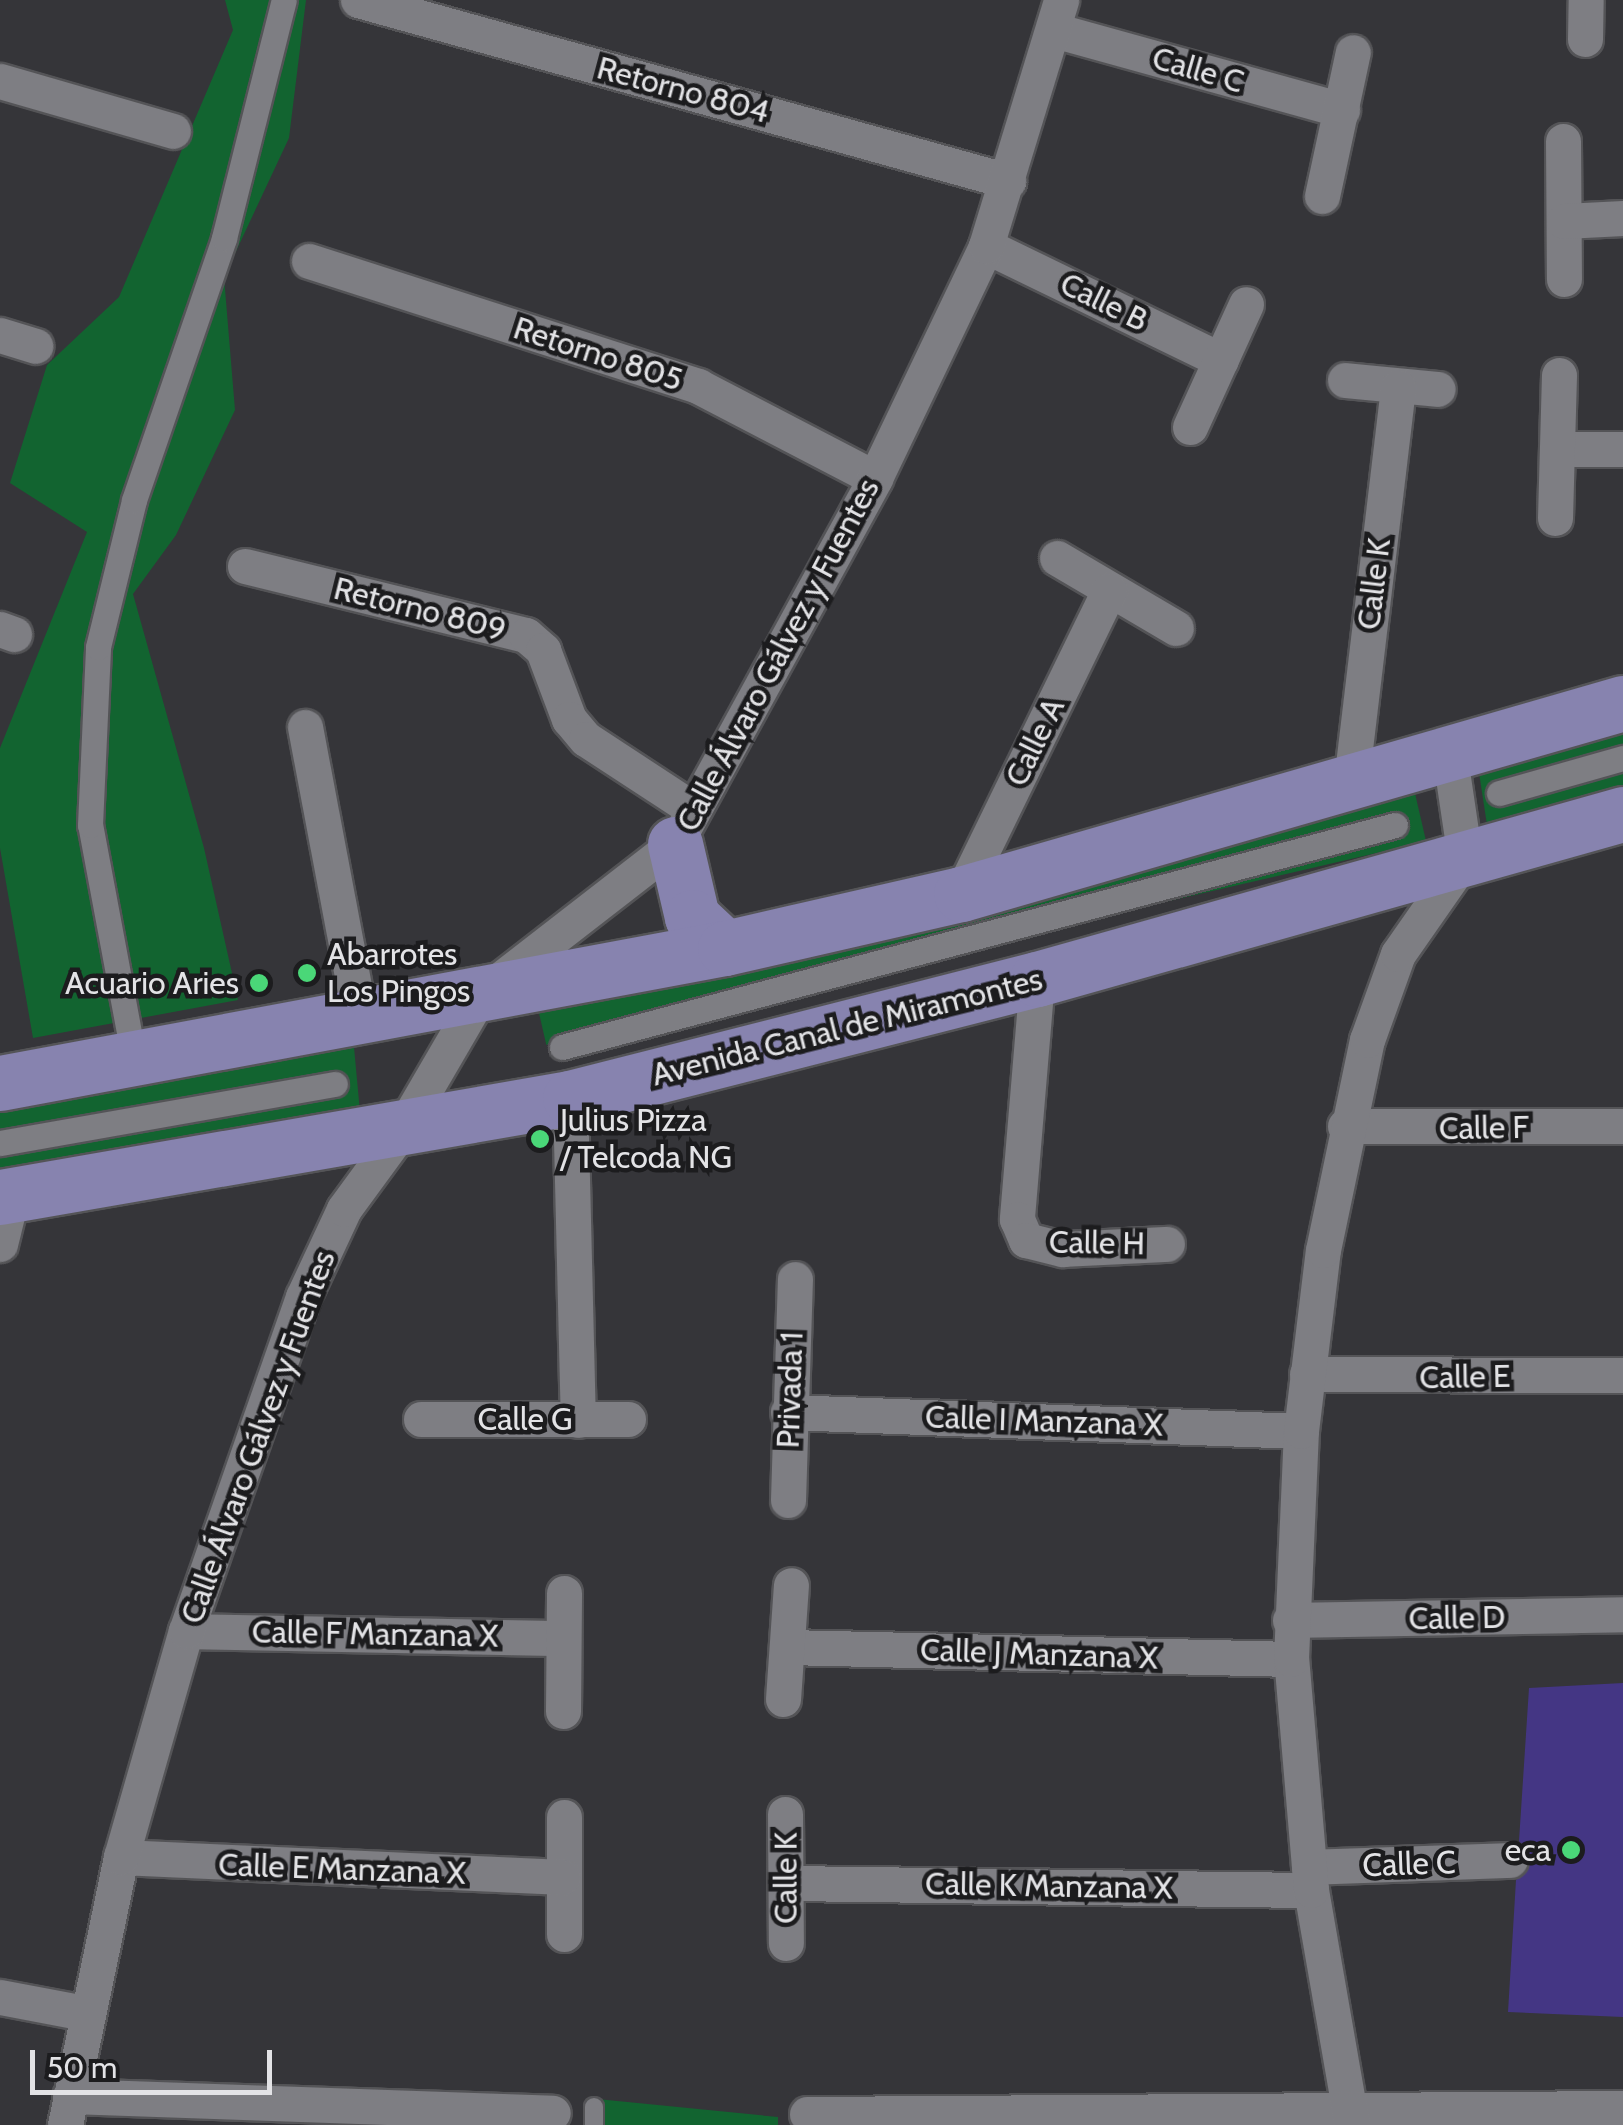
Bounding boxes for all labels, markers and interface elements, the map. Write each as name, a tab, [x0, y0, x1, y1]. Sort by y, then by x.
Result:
street label: Calle C	[1148, 39, 1248, 101]
street label: Retorno 804	[593, 49, 773, 131]
street label: Calle B	[1054, 264, 1154, 340]
street label: Retorno 805	[509, 309, 687, 399]
street label: Calle Álvaro Gálvez y Fuentes	[669, 472, 887, 838]
street label: Calle K	[1349, 536, 1399, 632]
street label: Retorno 809	[330, 569, 510, 649]
street label: Calle A	[997, 692, 1073, 792]
place label: Abarrotes Los Pingos	[327, 936, 470, 1011]
street label: Avenida Canal de Miramontes	[648, 960, 1046, 1094]
marker: Abarrotes Los Pingos	[296, 962, 318, 984]
place label: Acuario Aries	[65, 964, 239, 1002]
marker: Acuario Aries	[248, 972, 270, 994]
place label: Julius Pizza / Telcoda NG	[560, 1102, 732, 1177]
street label: Calle F	[1439, 1108, 1529, 1148]
marker: Julius Pizza / Telcoda NG	[529, 1128, 551, 1150]
street label: Calle H	[1049, 1223, 1145, 1263]
street label: Calle Álvaro Gálvez y Fuentes	[173, 1245, 343, 1629]
street label: Privada 1	[769, 1331, 811, 1449]
street label: Calle E	[1419, 1357, 1511, 1397]
street label: Calle I Manzana X	[924, 1398, 1164, 1444]
street label: Calle G	[477, 1400, 573, 1438]
street label: Calle D	[1408, 1598, 1506, 1638]
street label: Calle F Manzana X	[251, 1613, 499, 1655]
street label: Calle J Manzana X	[919, 1631, 1159, 1677]
place label: eca	[1505, 1831, 1551, 1869]
street label: Calle K	[767, 1832, 805, 1924]
marker: eca	[1560, 1839, 1582, 1861]
street label: Calle C	[1362, 1843, 1456, 1885]
street label: Calle E Manzana X	[218, 1845, 466, 1893]
street label: Calle K Manzana X	[925, 1865, 1173, 1907]
scale bar	[35, 2030, 278, 2092]
text: 50 m	[47, 2049, 117, 2086]

